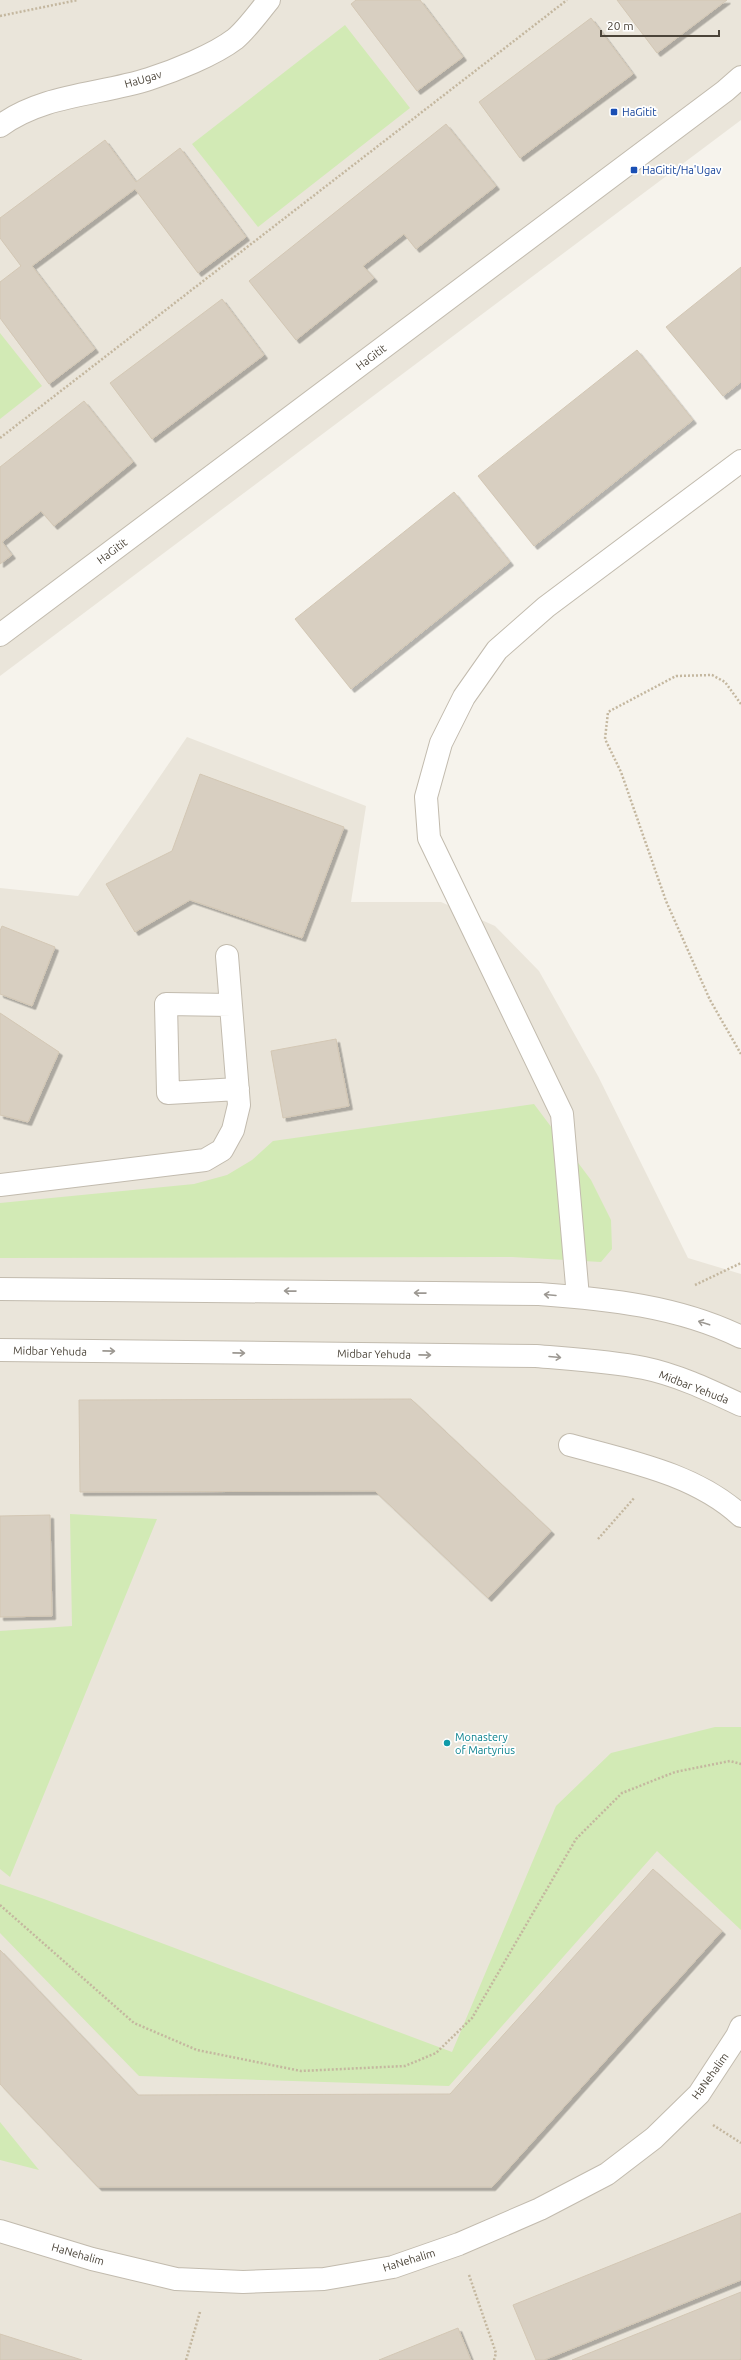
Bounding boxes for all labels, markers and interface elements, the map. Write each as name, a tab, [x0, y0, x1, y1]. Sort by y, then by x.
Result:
scale bar	[601, 12, 719, 38]
text: 20 m	[607, 19, 634, 32]
street label: HaUgav	[123, 68, 164, 90]
place label: HaGitit	[622, 106, 657, 118]
marker: HaGitit	[609, 107, 619, 117]
place label: HaGitit/Ha'Ugav	[642, 164, 722, 176]
marker: HaGitit/Ha'Ugav	[629, 165, 639, 175]
street label: HaGitit	[354, 341, 389, 372]
street label: HaGitit	[95, 535, 130, 566]
one-way arrow	[284, 1288, 297, 1295]
one-way arrow	[414, 1289, 427, 1297]
one-way arrow	[544, 1291, 557, 1298]
one-way arrow	[699, 1319, 711, 1327]
street label: Midbar Yehuda	[13, 1344, 87, 1358]
street label: Midbar Yehuda	[337, 1347, 411, 1361]
one-way arrow	[102, 1348, 115, 1355]
one-way arrow	[232, 1349, 245, 1357]
one-way arrow	[418, 1351, 431, 1358]
one-way arrow	[548, 1354, 561, 1361]
street label: Midbar Yehuda	[657, 1368, 731, 1406]
place label: Monastery of Martyrius	[455, 1731, 515, 1756]
marker: Monastery of Martyrius	[442, 1738, 452, 1748]
street label: HaNehalim	[689, 2051, 731, 2101]
street label: HaNehalim	[50, 2241, 106, 2267]
street label: HaNehalim	[381, 2246, 437, 2274]

